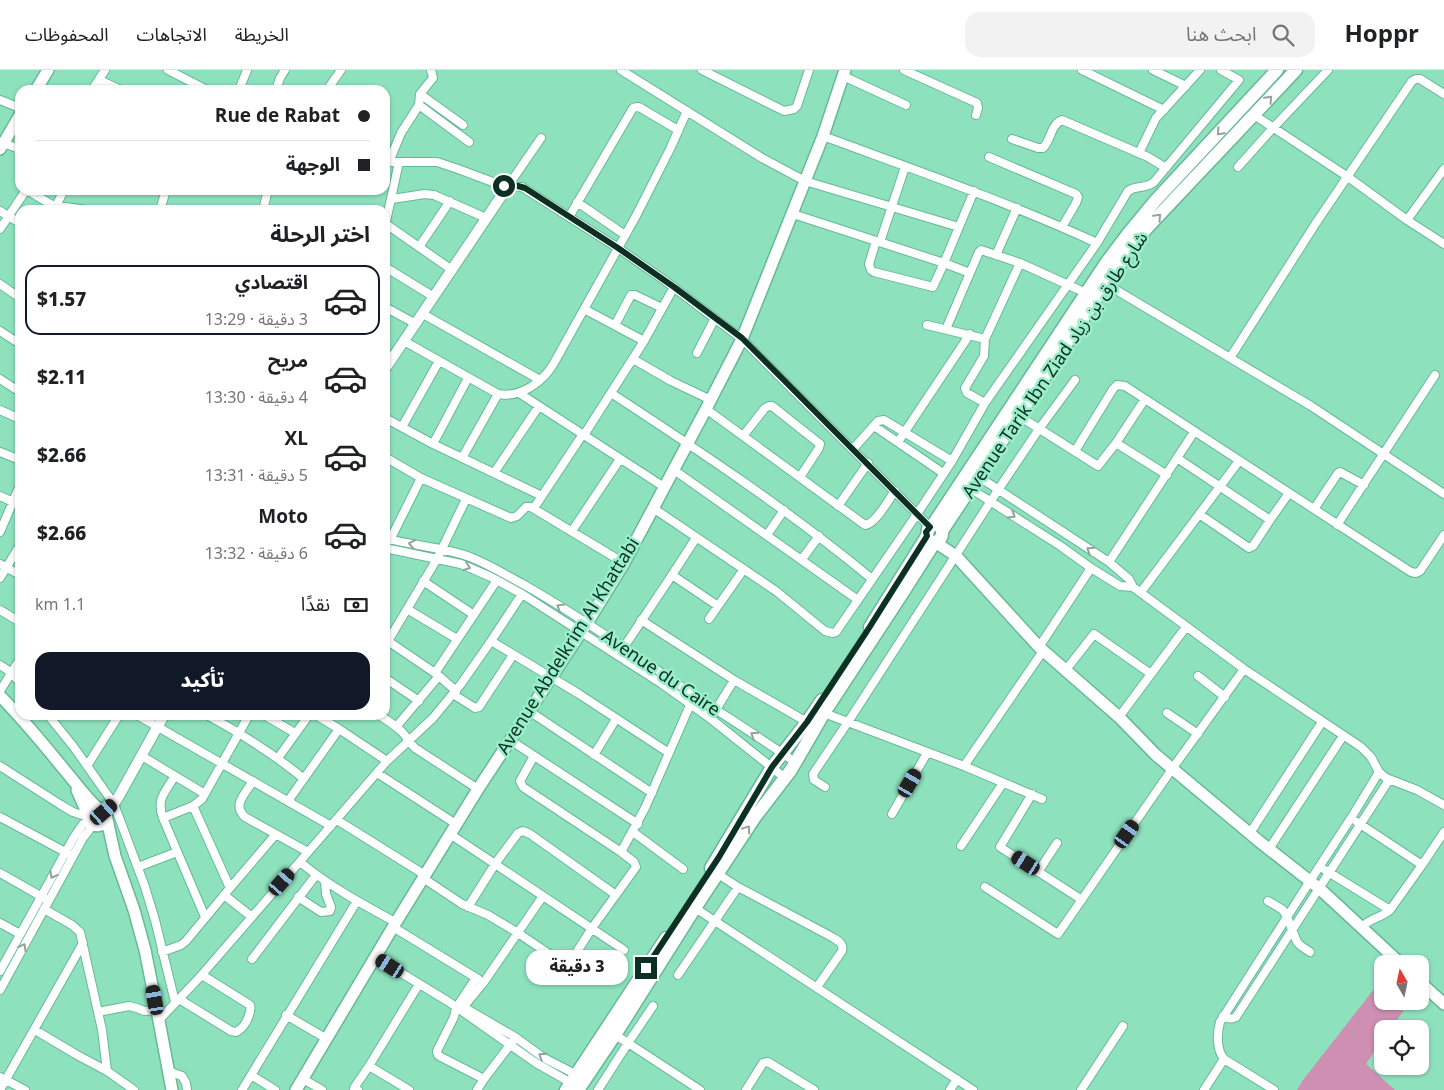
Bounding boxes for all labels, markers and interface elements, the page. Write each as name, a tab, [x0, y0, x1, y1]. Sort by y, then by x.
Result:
text: Hoppr	[1345, 9, 1419, 60]
search box	[965, 12, 1315, 57]
text: ابحث هنا	[1186, 15, 1257, 55]
text: المحفوظات	[25, 16, 109, 54]
text: الاتجاهات	[137, 16, 207, 54]
text: الخريطة	[235, 16, 289, 54]
icon: search	[1269, 21, 1297, 49]
one-way arrow	[1263, 95, 1272, 104]
text: Rue de Rabat	[215, 96, 340, 136]
one-way arrow	[1217, 126, 1226, 135]
text: الوجهة	[286, 145, 340, 185]
route start	[493, 175, 515, 197]
text: اختر الرحلة	[270, 212, 370, 258]
one-way arrow	[1152, 214, 1161, 223]
street label: Avenue Tarik Ibn Ziad شارع طارق بن زياد	[951, 223, 1159, 507]
text: اقتصادي	[235, 263, 308, 303]
icon: car	[323, 278, 368, 323]
text: $1.57	[37, 280, 86, 320]
text: 3 دقيقة · 13:29	[205, 303, 308, 337]
text: مريح	[268, 341, 308, 381]
icon: car	[323, 356, 368, 401]
text: $2.11	[37, 358, 86, 398]
text: 4 دقيقة · 13:30	[205, 381, 308, 415]
text: XL	[285, 419, 308, 459]
icon: car	[323, 434, 368, 479]
text: $2.66	[37, 436, 86, 476]
text: 5 دقيقة · 13:31	[205, 459, 308, 493]
text: Moto	[258, 497, 308, 537]
one-way arrow	[1007, 509, 1016, 519]
icon: car	[323, 512, 368, 557]
text: $2.66	[37, 514, 86, 554]
street label: Avenue Abdelkrim Al Khattabi	[485, 529, 651, 763]
text: 6 دقيقة · 13:32	[205, 537, 308, 571]
one-way arrow	[408, 540, 417, 550]
one-way arrow	[1086, 547, 1096, 556]
one-way arrow	[462, 561, 470, 571]
text: نقدًا	[301, 585, 330, 625]
text: 1.1 km	[35, 588, 85, 622]
icon: cash	[342, 591, 370, 619]
one-way arrow	[557, 603, 566, 613]
street label: Avenue du Caire	[593, 619, 729, 727]
button: تأكيد	[35, 652, 370, 710]
one-way arrow	[750, 732, 759, 742]
car	[896, 766, 923, 800]
car	[87, 796, 120, 828]
car	[1112, 817, 1141, 851]
one-way arrow	[741, 825, 751, 834]
car	[1009, 849, 1042, 877]
car	[266, 866, 297, 898]
one-way arrow	[49, 870, 59, 879]
one-way arrow	[17, 944, 27, 953]
callout: 3 دقيقة	[526, 950, 628, 986]
text: 3 دقيقة	[549, 950, 605, 984]
car	[373, 952, 406, 980]
north arrow	[1374, 955, 1429, 1010]
map controls	[1374, 955, 1429, 1075]
route end	[635, 957, 657, 979]
car	[145, 984, 164, 1016]
button: locate	[1374, 1020, 1429, 1075]
one-way arrow	[539, 1052, 548, 1062]

